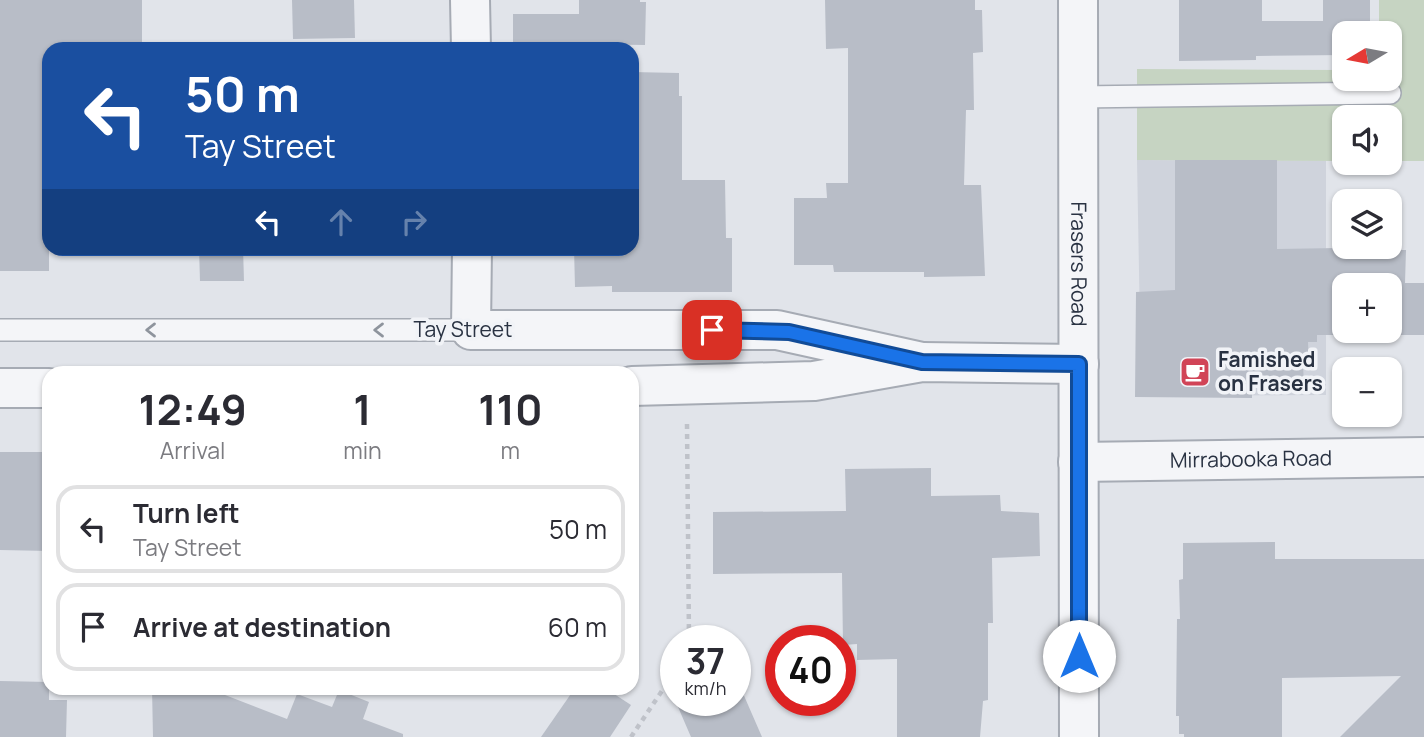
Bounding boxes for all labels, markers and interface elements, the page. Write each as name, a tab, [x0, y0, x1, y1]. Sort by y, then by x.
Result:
north arrow	[1332, 21, 1402, 91]
map controls	[1332, 21, 1402, 427]
text: 50 m	[185, 60, 300, 127]
icon: left	[70, 70, 161, 161]
button: sound	[1332, 105, 1402, 175]
text: Tay Street	[185, 124, 336, 168]
button: layers	[1332, 189, 1402, 259]
street label: Frasers Road	[1065, 202, 1093, 326]
icon: left	[249, 203, 287, 241]
icon: ahead	[322, 203, 360, 241]
icon: right	[395, 203, 433, 241]
button: +	[1332, 273, 1402, 343]
pin	[682, 300, 742, 360]
icon: arrive	[693, 311, 731, 349]
street label: Tay Street	[413, 315, 513, 343]
one-way arrow	[145, 322, 156, 338]
one-way arrow	[373, 322, 383, 338]
place label: Famished on Frasers	[1218, 345, 1323, 397]
cafe icon: Famished on Frasers	[1178, 355, 1212, 389]
button: −	[1332, 357, 1402, 427]
text: 12:49	[138, 380, 247, 438]
text: 1	[353, 380, 372, 438]
text: 110	[478, 380, 543, 438]
text: Arrival	[160, 434, 225, 466]
text: min	[343, 434, 382, 466]
text: m	[501, 434, 520, 466]
street label: Mirrabooka Road	[1170, 443, 1332, 474]
text: Turn left	[133, 495, 240, 531]
icon: left	[74, 510, 112, 548]
text: 50 m	[549, 511, 607, 547]
text: Tay Street	[133, 531, 241, 563]
icon: arrive	[74, 608, 112, 646]
text: Arrive at destination	[133, 609, 391, 645]
text: 60 m	[548, 609, 607, 645]
position arrow	[1042, 619, 1116, 693]
speed limit sign: 40	[765, 625, 856, 716]
text: 37	[686, 637, 725, 685]
text: km/h	[685, 676, 726, 700]

